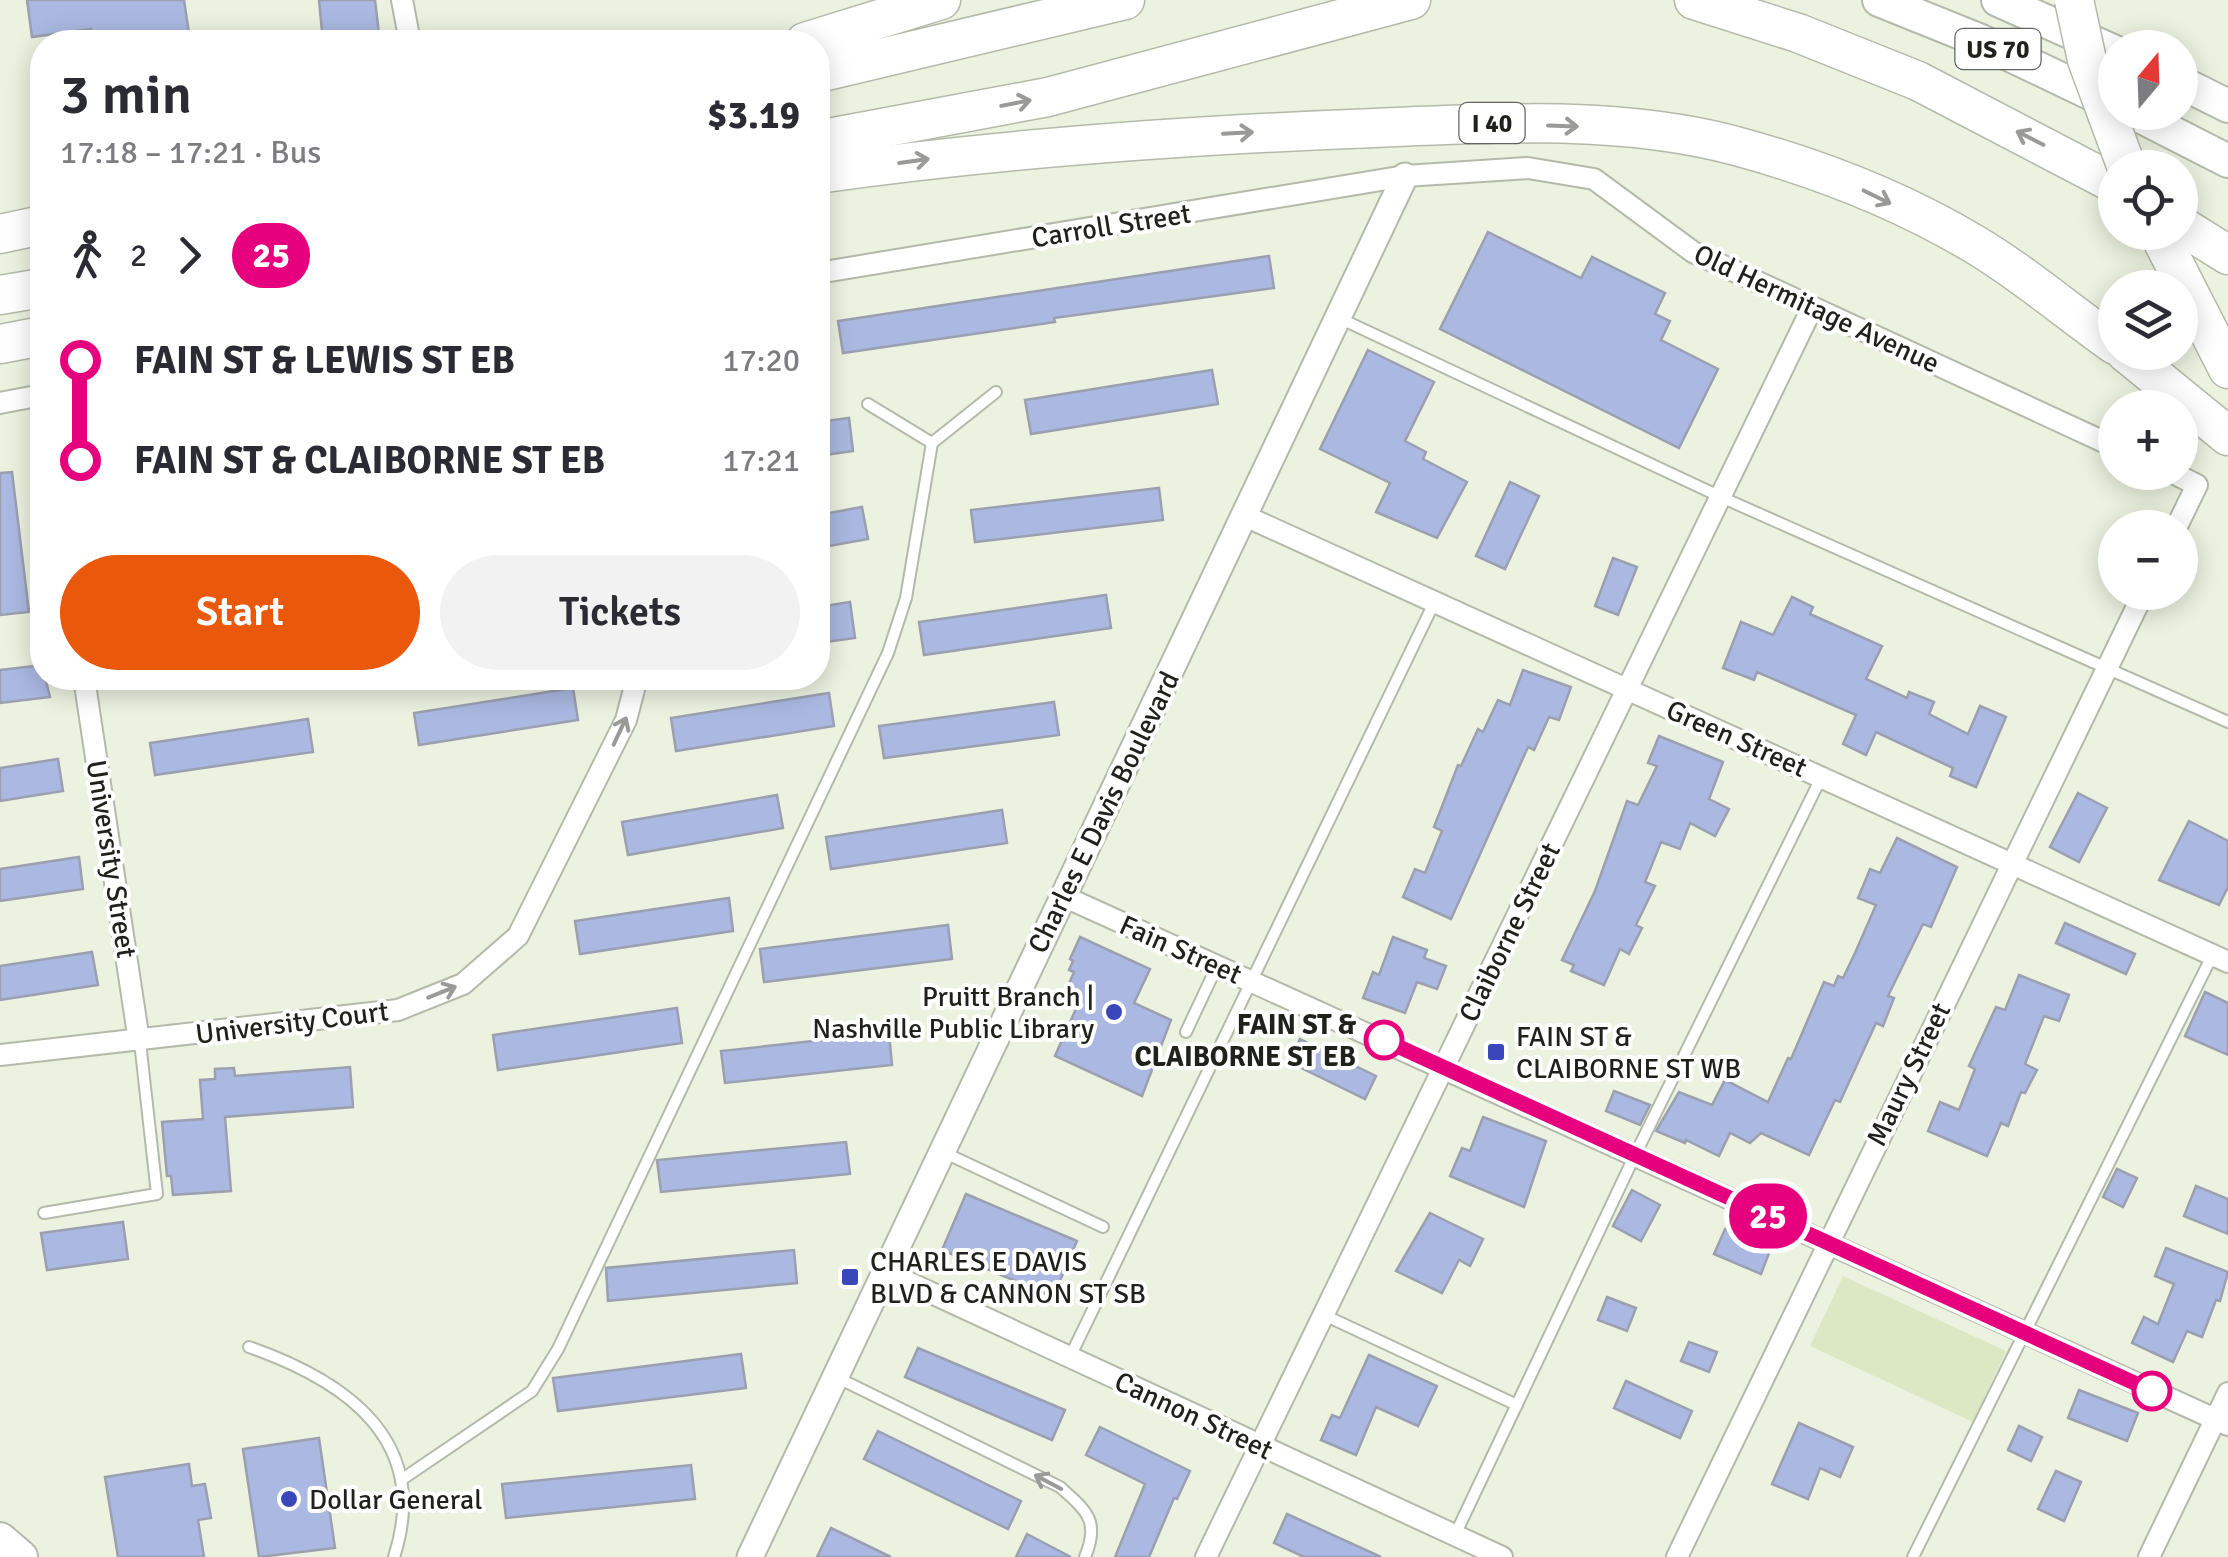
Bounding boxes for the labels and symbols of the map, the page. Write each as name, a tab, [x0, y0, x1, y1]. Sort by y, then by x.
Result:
road number: US 70	[1956, 29, 2040, 69]
north arrow	[2098, 30, 2198, 130]
one-way arrow	[1000, 92, 1032, 111]
road number: I 40	[1460, 103, 1524, 143]
one-way arrow	[1546, 117, 1578, 136]
one-way arrow	[1221, 123, 1253, 142]
one-way arrow	[2015, 128, 2045, 147]
one-way arrow	[897, 151, 930, 169]
one-way arrow	[1861, 188, 1891, 207]
street label: Carroll Street	[1029, 197, 1193, 255]
street label: Old Hermitage Avenue	[1688, 237, 1945, 381]
street label: Charles E Davis Boulevard	[1021, 666, 1187, 959]
street label: Green Street	[1661, 693, 1812, 785]
one-way arrow	[612, 716, 630, 747]
street label: University Street	[79, 758, 143, 961]
street label: Claiborne Street	[1452, 837, 1568, 1028]
street label: Fain Street	[1114, 908, 1247, 992]
place label: Pruitt Branch | Nashville Public Library	[812, 980, 1094, 1046]
one-way arrow	[426, 982, 456, 1000]
street label: University Court	[194, 994, 391, 1052]
street label: Maury Street	[1860, 997, 1958, 1152]
marker: Pruitt Branch | Nashville Public Library	[1103, 1001, 1125, 1023]
place label: FAIN ST & CLAIBORNE ST EB	[1134, 1008, 1357, 1074]
place label: FAIN ST & CLAIBORNE ST WB	[1516, 1020, 1741, 1086]
marker: FAIN ST & CLAIBORNE ST EB	[1365, 1021, 1403, 1059]
marker: FAIN ST & CLAIBORNE ST WB	[1485, 1041, 1507, 1063]
line badge: 25	[1723, 1184, 1813, 1248]
place label: CHARLES E DAVIS BLVD & CANNON ST SB	[870, 1245, 1146, 1311]
marker: CHARLES E DAVIS BLVD & CANNON ST SB	[839, 1266, 861, 1288]
street label: Cannon Street	[1109, 1364, 1278, 1467]
unlabelled marker	[2133, 1372, 2171, 1410]
one-way arrow	[1033, 1472, 1063, 1491]
place label: Dollar General	[309, 1483, 482, 1517]
marker: Dollar General	[278, 1488, 300, 1510]

